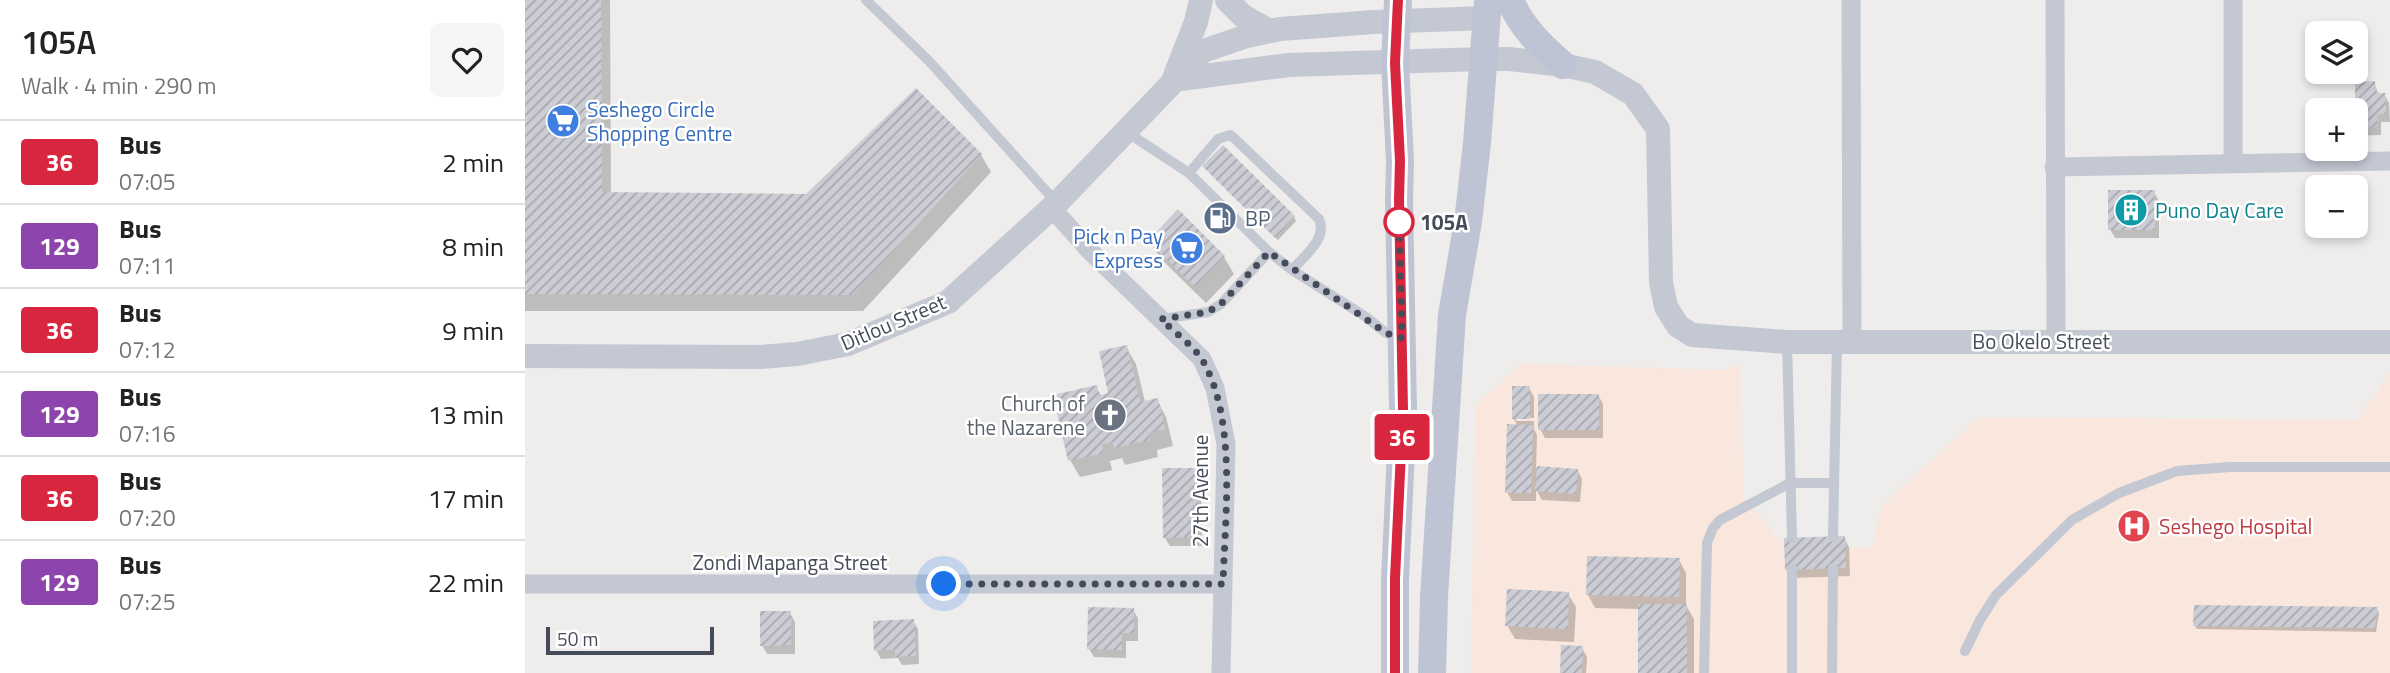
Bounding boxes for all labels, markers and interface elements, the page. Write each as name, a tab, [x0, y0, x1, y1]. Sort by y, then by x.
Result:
text: 105A	[21, 17, 96, 67]
map controls	[2305, 21, 2368, 238]
button: layers	[2305, 21, 2368, 84]
button: heart	[430, 23, 504, 97]
text: Walk · 4 min · 290 m	[21, 68, 217, 103]
place label: Seshego Circle Shopping Centre	[587, 93, 732, 149]
button: +	[2305, 98, 2368, 161]
supermarket icon: Seshego Circle Shopping Centre	[544, 102, 582, 140]
text: Bus	[119, 125, 161, 164]
text: 2 min	[442, 143, 504, 182]
text: 36	[46, 144, 73, 180]
text: 07:05	[119, 164, 176, 199]
button: −	[2305, 175, 2368, 238]
building icon: Puno Day Care	[2112, 191, 2150, 229]
place label: Puno Day Care	[2155, 194, 2284, 226]
fuel station icon: BP	[1201, 199, 1239, 237]
place label: BP	[1245, 202, 1270, 234]
place label: 105A	[1420, 206, 1468, 238]
marker: 105A	[1384, 207, 1414, 237]
text: Bus	[119, 209, 161, 248]
place label: Pick n Pay Express	[1073, 220, 1163, 276]
text: 8 min	[442, 227, 504, 266]
text: 129	[39, 228, 80, 264]
supermarket icon: Pick n Pay Express	[1168, 229, 1206, 267]
text: 07:11	[119, 248, 176, 283]
street label: Ditlou Street	[835, 285, 951, 358]
text: Bus	[119, 293, 161, 332]
text: 9 min	[442, 311, 504, 350]
text: 36	[46, 312, 73, 348]
street label: Bo Okelo Street	[1972, 325, 2110, 357]
text: 07:12	[119, 332, 176, 367]
text: Bus	[119, 377, 161, 416]
place label: Church of the Nazarene	[967, 387, 1085, 443]
text: 13 min	[428, 395, 504, 434]
text: 129	[39, 396, 80, 432]
church icon: Church of the Nazarene	[1091, 396, 1129, 434]
line badge: 36	[1371, 414, 1433, 460]
text: 07:16	[119, 416, 176, 451]
text: 36	[1389, 419, 1415, 455]
street label: 27th Avenue	[1184, 435, 1216, 547]
text: Bus	[119, 461, 161, 500]
text: 17 min	[428, 479, 504, 518]
text: 36	[46, 480, 73, 516]
text: 07:20	[119, 500, 176, 535]
hospital icon: Seshego Hospital	[2115, 507, 2153, 545]
place label: Seshego Hospital	[2159, 510, 2312, 542]
text: Bus	[119, 545, 161, 584]
street label: Zondi Mapanga Street	[693, 546, 888, 578]
text: 22 min	[428, 563, 504, 602]
text: 129	[39, 564, 80, 600]
your location	[926, 566, 961, 601]
text: 07:25	[119, 584, 176, 619]
scale bar	[546, 624, 714, 656]
text: 50 m	[557, 624, 598, 653]

